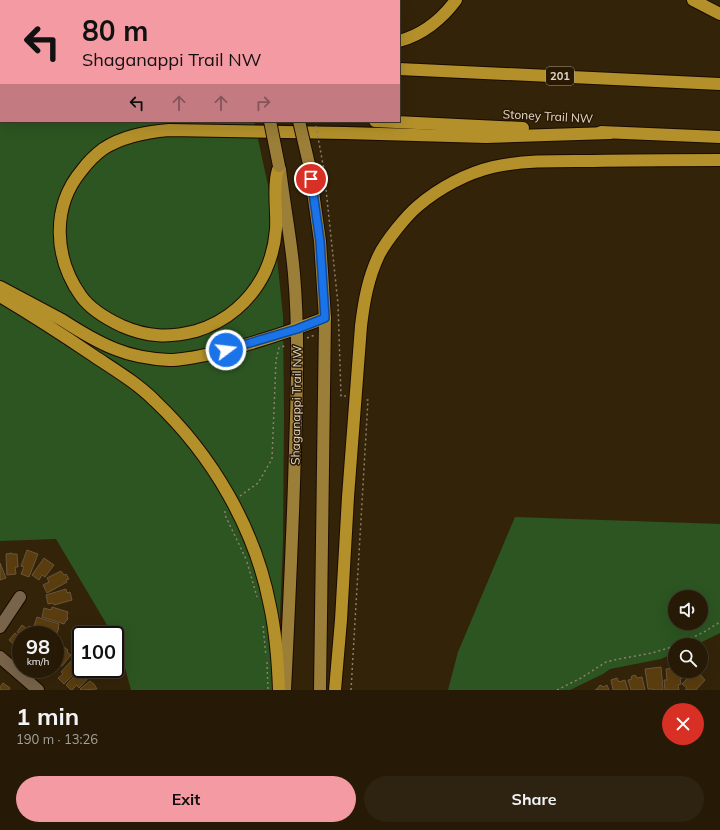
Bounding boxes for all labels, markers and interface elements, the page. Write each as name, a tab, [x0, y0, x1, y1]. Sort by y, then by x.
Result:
text: 80 m	[82, 13, 148, 48]
icon: left	[16, 16, 68, 68]
text: Shaganappi Trail NW	[82, 48, 262, 71]
road number: 201	[546, 67, 574, 85]
icon: left	[126, 92, 148, 114]
icon: ahead	[168, 92, 190, 114]
icon: ahead	[210, 92, 232, 114]
icon: right	[252, 92, 274, 114]
street label: Stoney Trail NW	[502, 106, 594, 126]
pin	[294, 162, 328, 196]
icon: arrive	[300, 168, 322, 190]
position arrow	[205, 329, 247, 371]
street label: Shaganappi Trail NW	[287, 345, 305, 465]
map controls	[668, 590, 708, 678]
button: sound	[668, 590, 708, 630]
speed limit sign: 100	[72, 626, 124, 678]
text: 98	[26, 634, 50, 659]
button: search	[668, 638, 708, 678]
text: km/h	[27, 655, 49, 668]
text: 1 min	[16, 701, 79, 731]
button: close	[662, 703, 704, 745]
text: 190 m · 13:26	[16, 731, 98, 747]
button: Exit	[16, 776, 356, 822]
button: Share	[364, 776, 704, 822]

